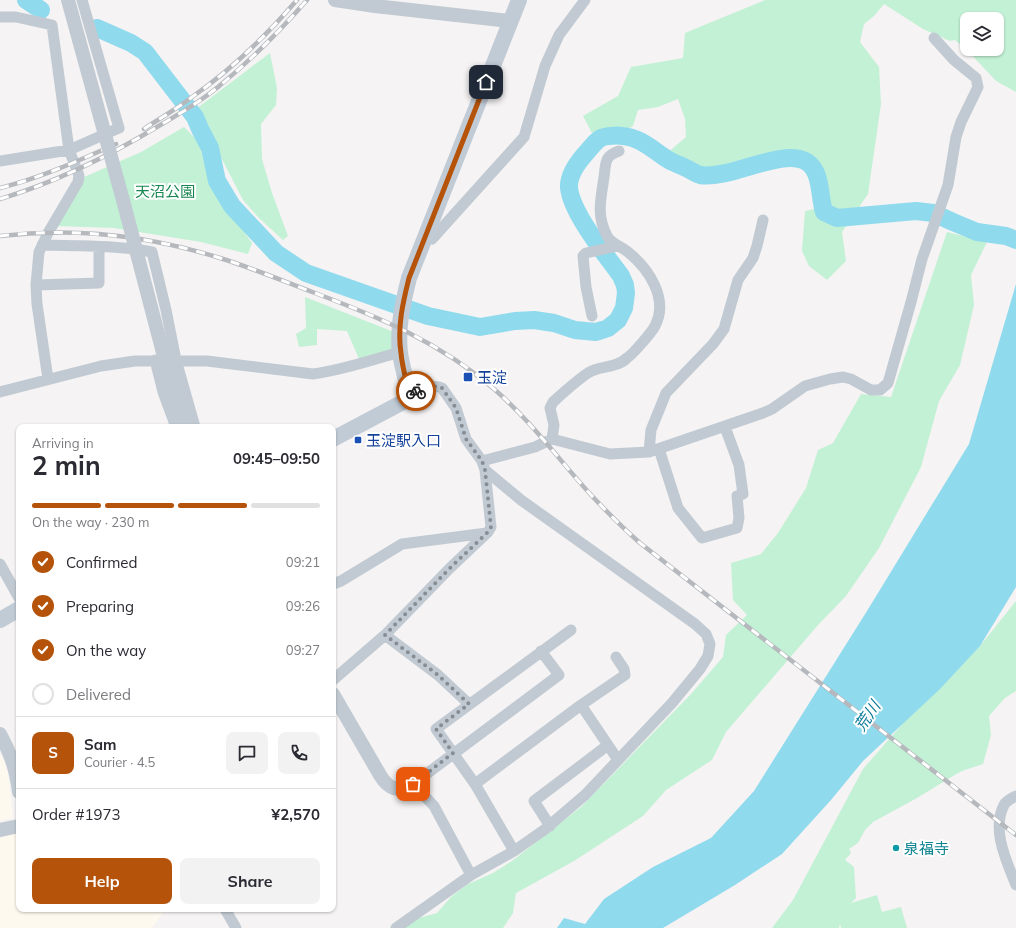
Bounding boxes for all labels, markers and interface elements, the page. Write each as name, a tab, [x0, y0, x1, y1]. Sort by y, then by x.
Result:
map controls	[960, 12, 1004, 56]
button: layers	[960, 12, 1004, 56]
pin	[469, 65, 503, 99]
icon: home	[475, 71, 497, 93]
park label: 天沼公園	[135, 182, 195, 201]
place label: 玉淀	[477, 368, 507, 387]
courier	[396, 371, 436, 411]
marker: 玉淀	[462, 371, 474, 383]
icon: bike	[405, 380, 427, 402]
place label: 玉淀駅入口	[366, 431, 441, 450]
text: Arriving in	[32, 435, 94, 451]
marker: 玉淀駅入口	[353, 435, 363, 445]
text: 2 min	[32, 449, 101, 482]
text: 09:45–09:50	[233, 449, 320, 468]
text: On the way · 230 m	[32, 514, 149, 530]
icon: check	[32, 551, 54, 573]
text: Confirmed	[66, 553, 137, 572]
text: 09:21	[286, 554, 320, 570]
icon: check	[32, 595, 54, 617]
text: Preparing	[66, 597, 134, 616]
text: 09:26	[286, 598, 320, 614]
icon: check	[32, 639, 54, 661]
text: On the way	[66, 641, 146, 660]
text: 09:27	[286, 642, 320, 658]
text: Delivered	[66, 685, 131, 704]
water label: 荒川	[850, 695, 885, 735]
button: chat	[226, 732, 268, 774]
button: phone	[278, 732, 320, 774]
text: Sam	[84, 735, 116, 754]
text: S	[48, 743, 58, 762]
text: Courier · 4.5	[84, 754, 155, 770]
pin	[396, 767, 430, 801]
icon: bag	[402, 773, 424, 795]
text: Order #1973	[32, 805, 120, 824]
text: ¥2,570	[271, 805, 320, 824]
place label: 泉福寺	[904, 839, 949, 858]
marker: 泉福寺	[891, 843, 901, 853]
button: Help	[32, 858, 172, 904]
button: Share	[180, 858, 320, 904]

